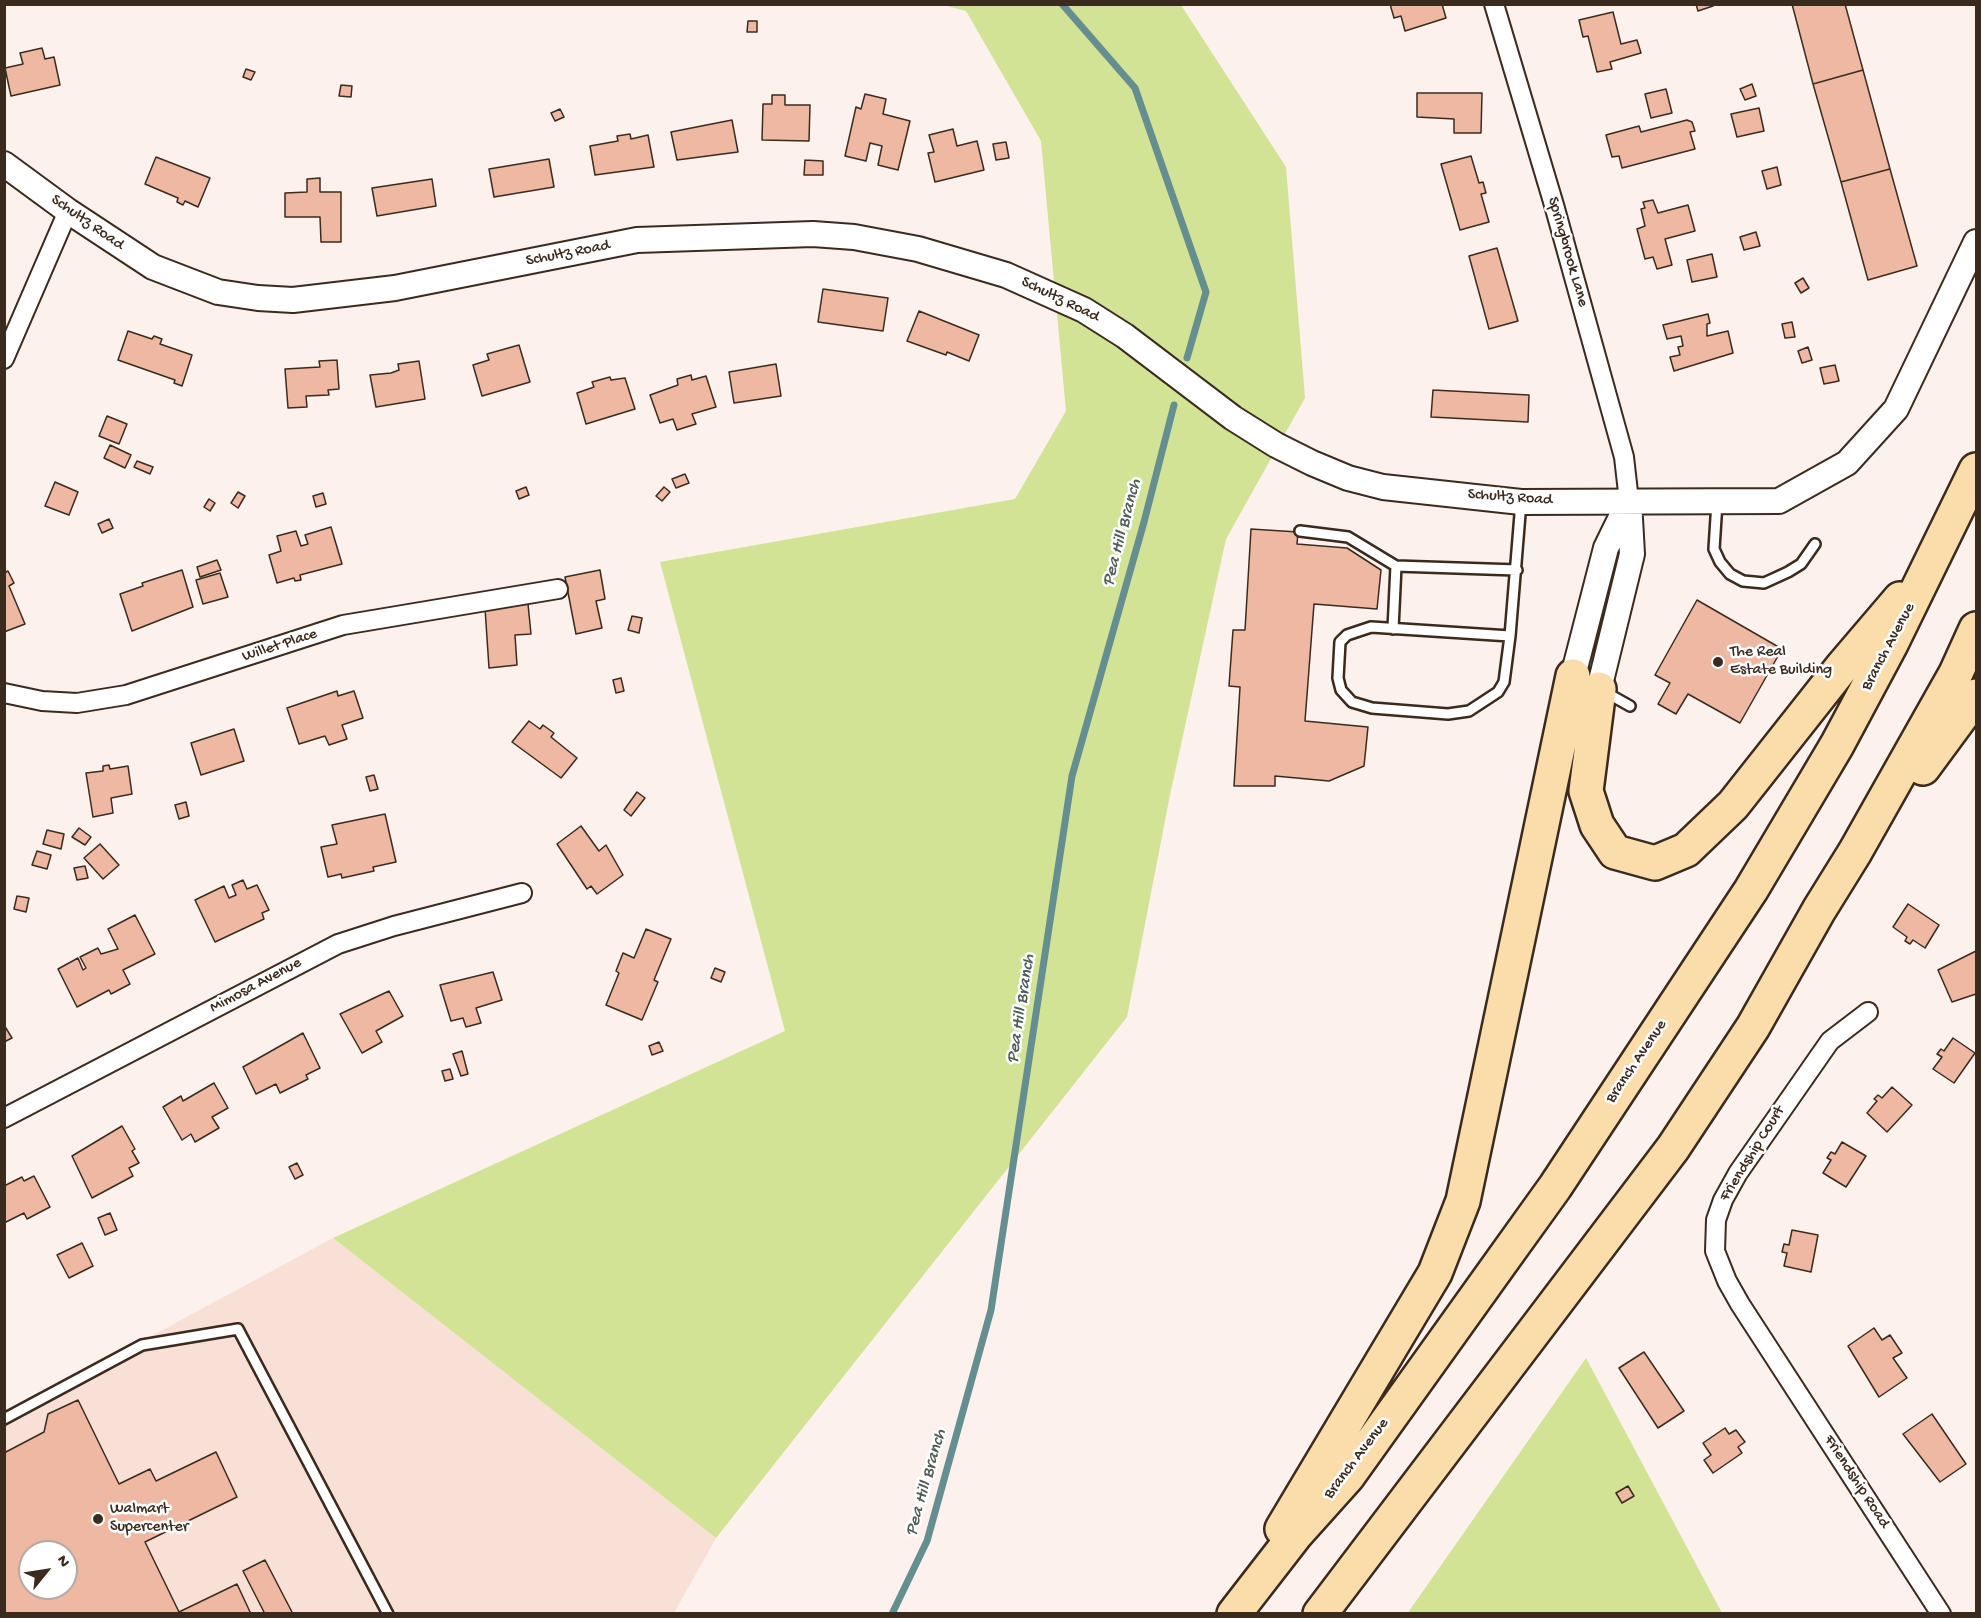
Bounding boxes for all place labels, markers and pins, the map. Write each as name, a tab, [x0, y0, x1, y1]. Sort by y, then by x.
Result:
place label: The Real Estate Building	[1730, 643, 1832, 681]
marker: The Real Estate Building	[1711, 655, 1725, 669]
place label: Walmart Supercenter	[110, 1500, 188, 1538]
marker: Walmart Supercenter	[91, 1512, 105, 1526]

